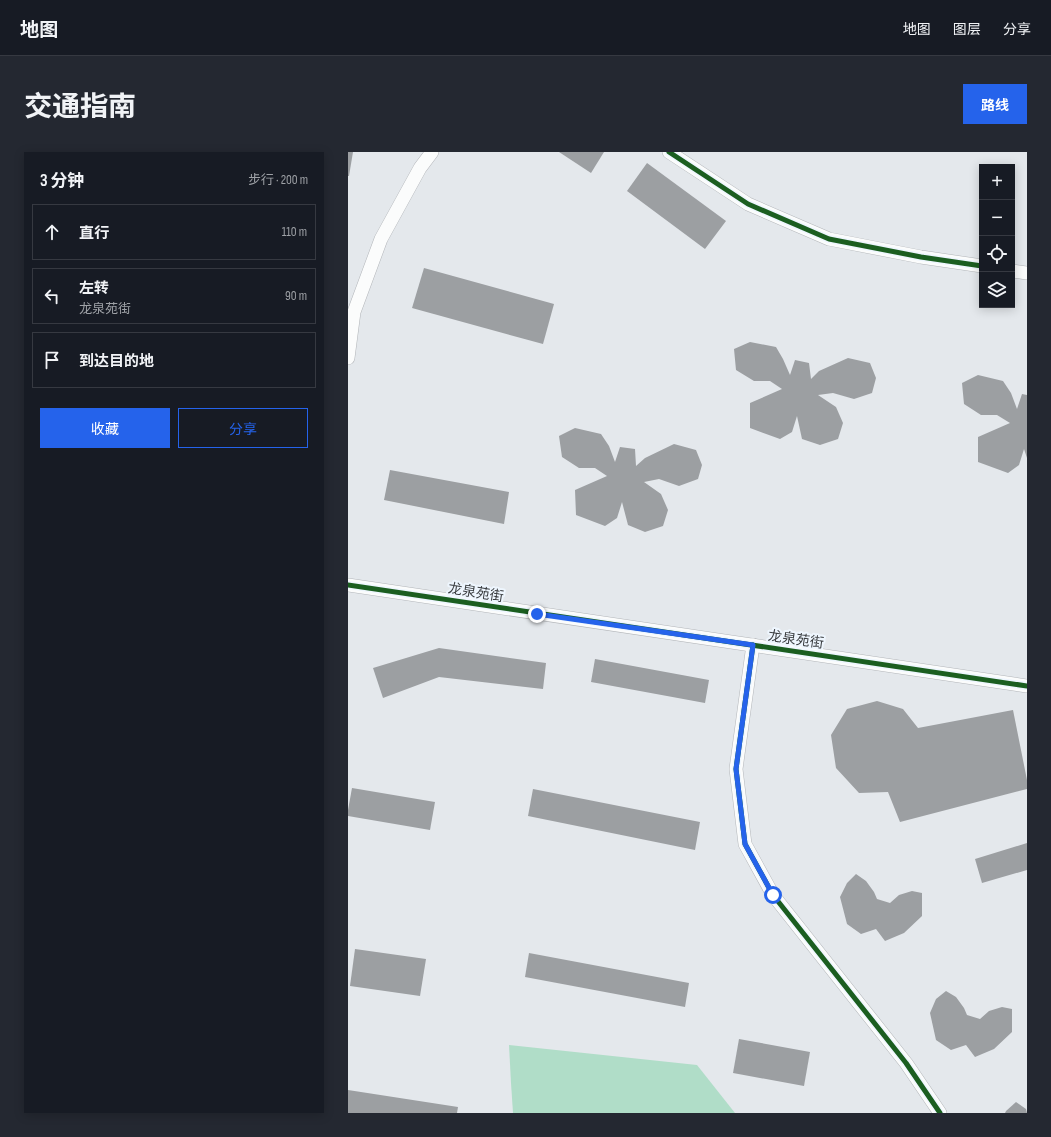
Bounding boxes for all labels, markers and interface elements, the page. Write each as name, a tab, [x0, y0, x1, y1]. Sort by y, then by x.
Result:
text: 地图	[20, 19, 58, 42]
text: 地图	[903, 21, 931, 38]
text: 图层	[953, 21, 981, 38]
text: 分享	[1003, 21, 1031, 38]
button: 路线	[963, 84, 1027, 124]
text: 交通指南	[24, 91, 136, 124]
map controls	[979, 164, 1015, 308]
button: +	[979, 164, 1015, 200]
text: 3 分钟	[40, 171, 84, 191]
text: 步行 · 200 m	[248, 172, 308, 188]
button: −	[979, 200, 1015, 236]
icon: ahead	[41, 221, 63, 243]
text: 直行	[79, 224, 109, 243]
text: 110 m	[282, 224, 307, 240]
button: locate	[979, 236, 1015, 272]
button: layers	[979, 272, 1015, 308]
text: 左转	[79, 279, 109, 298]
icon: left	[41, 285, 63, 307]
text: 90 m	[285, 288, 307, 304]
text: 龙泉苑街	[79, 301, 131, 317]
icon: arrive	[41, 349, 63, 371]
text: 到达目的地	[79, 352, 154, 371]
button: 收藏	[40, 408, 170, 448]
button: 分享	[178, 408, 308, 448]
street label: 龙泉苑街	[447, 580, 505, 605]
route end	[528, 605, 546, 623]
street label: 龙泉苑街	[767, 627, 825, 652]
route start	[764, 886, 782, 904]

